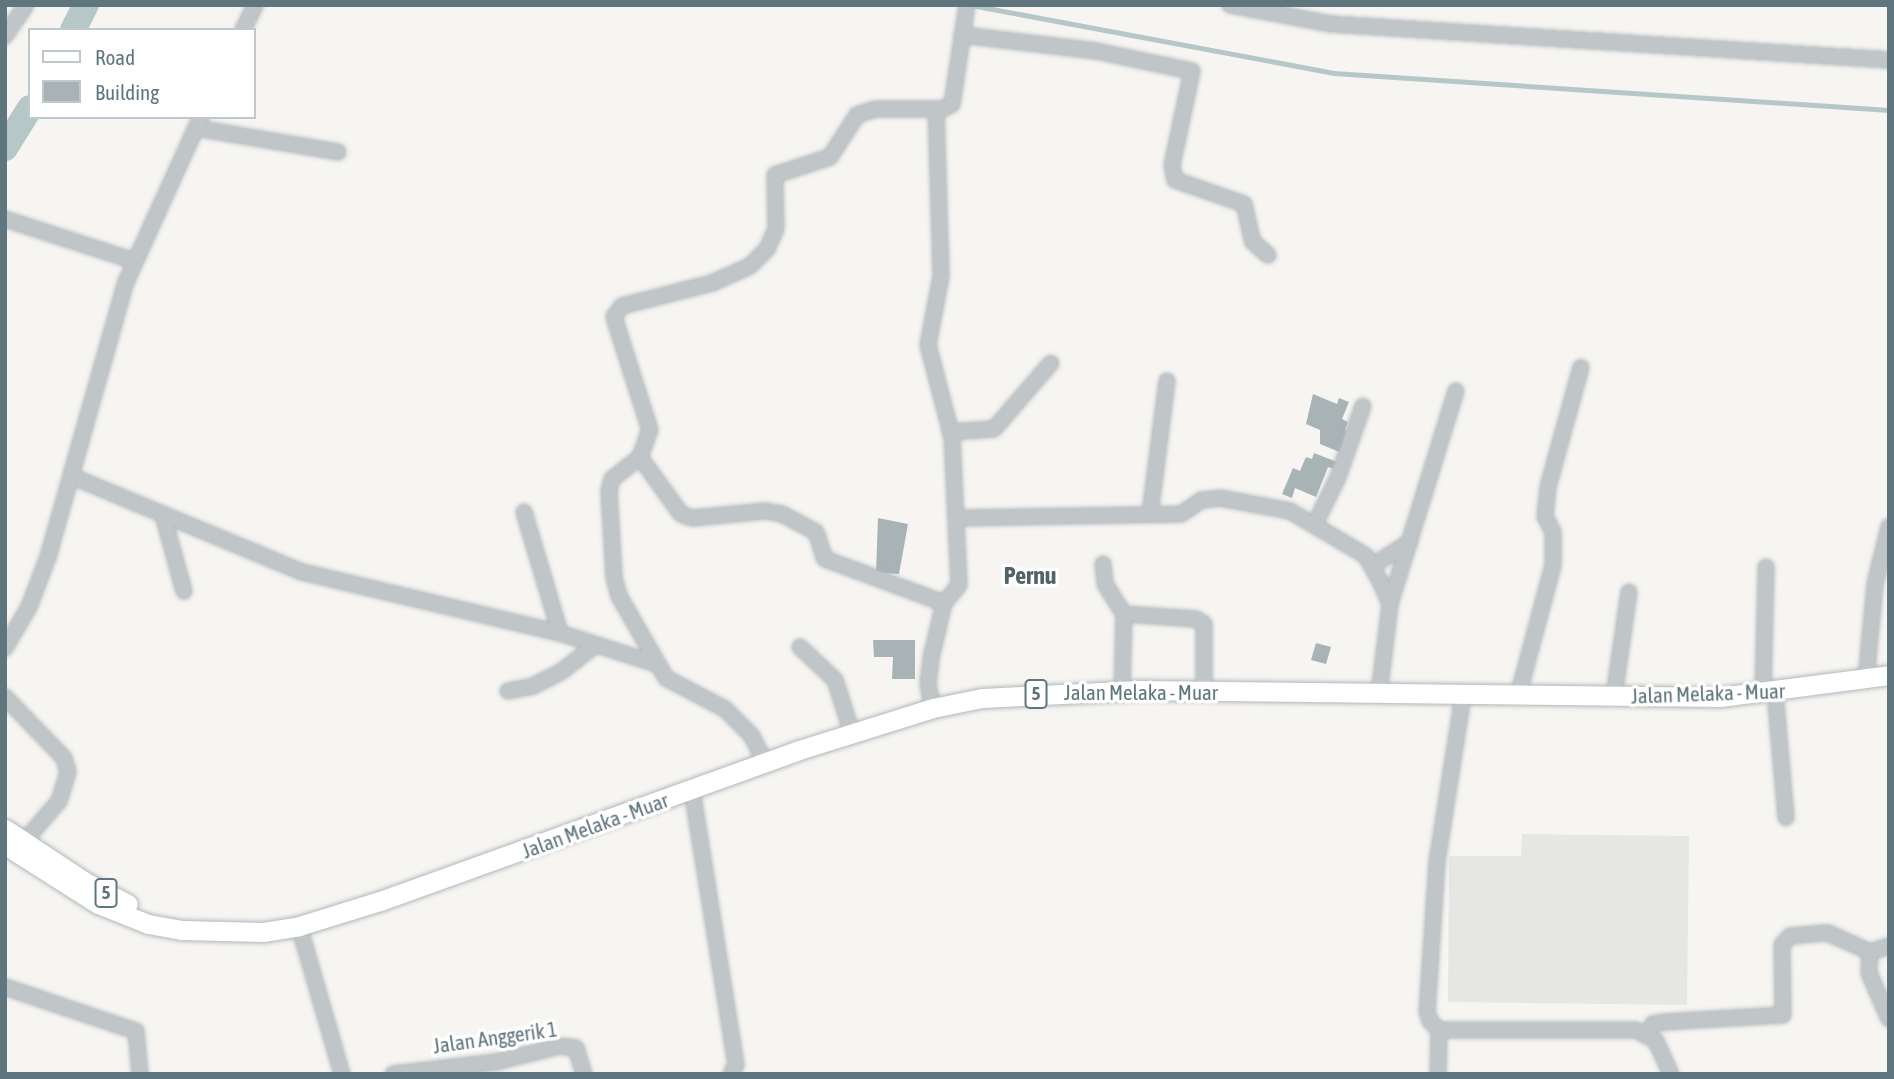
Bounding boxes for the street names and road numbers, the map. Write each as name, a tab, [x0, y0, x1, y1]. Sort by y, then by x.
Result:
road number: 5	[1024, 678, 1048, 709]
street label: Jalan Melaka - Muar	[1631, 678, 1785, 708]
street label: Jalan Melaka - Muar	[1064, 679, 1218, 705]
street label: Jalan Melaka - Muar	[518, 787, 672, 863]
road number: 5	[94, 878, 118, 908]
street label: Jalan Anggerik 1	[431, 1016, 559, 1058]

